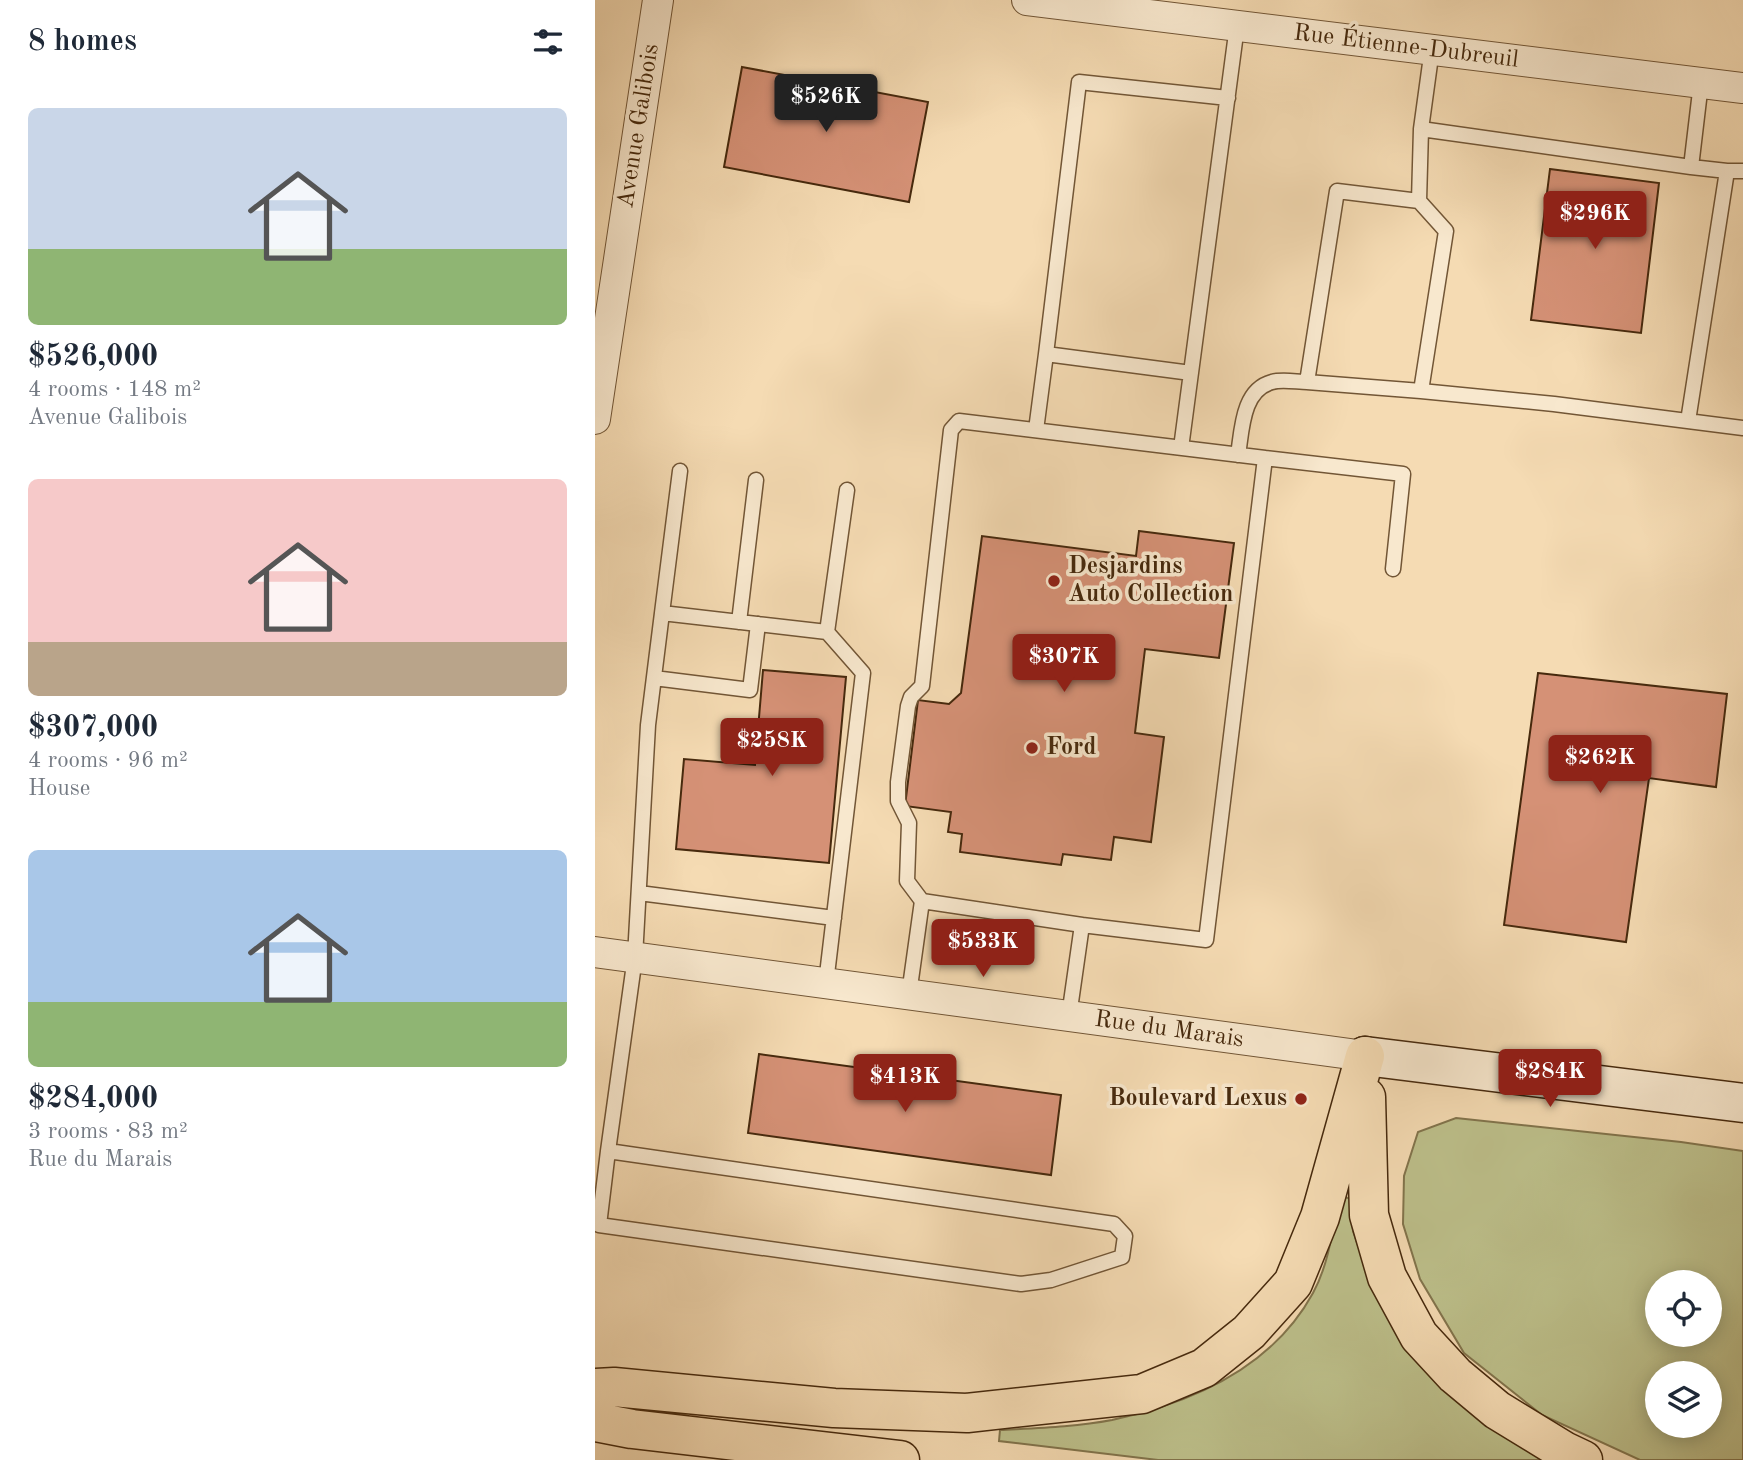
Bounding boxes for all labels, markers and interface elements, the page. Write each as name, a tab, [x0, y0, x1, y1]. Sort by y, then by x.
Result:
street label: Rue Étienne-Dubreuil	[1292, 17, 1520, 73]
icon: filters	[529, 23, 567, 61]
text: 8 homes	[28, 27, 137, 57]
street label: Avenue Galibois	[614, 42, 664, 210]
pin: $526K	[777, 74, 875, 134]
text: $526K	[790, 85, 862, 108]
icon: home	[235, 153, 361, 279]
pin: $296K	[1546, 191, 1644, 251]
text: $296K	[1559, 202, 1631, 225]
text: $526,000	[28, 342, 158, 372]
text: 4 rooms · 148 m²	[28, 378, 201, 401]
text: Avenue Galibois	[28, 406, 187, 429]
icon: home	[235, 524, 361, 650]
place label: Desjardins Auto Collection	[1068, 555, 1233, 607]
marker: Desjardins Auto Collection	[1046, 573, 1062, 589]
pin: $307K	[1015, 634, 1113, 694]
text: $307K	[1028, 645, 1100, 668]
text: $307,000	[28, 713, 158, 743]
pin: $258K	[723, 718, 821, 778]
text: $258K	[736, 729, 808, 752]
place label: Ford	[1046, 736, 1097, 760]
pin: $262K	[1551, 736, 1649, 795]
marker: Ford	[1024, 740, 1040, 756]
text: $262K	[1564, 746, 1636, 769]
text: 4 rooms · 96 m²	[28, 749, 188, 772]
text: House	[28, 777, 90, 800]
icon: home	[235, 895, 361, 1021]
pin: $533K	[934, 920, 1032, 979]
text: $533K	[947, 930, 1019, 953]
street label: Rue du Marais	[1093, 1008, 1245, 1052]
pin: $284K	[1501, 1050, 1599, 1109]
pin: $413K	[856, 1054, 954, 1114]
text: $284K	[1514, 1060, 1586, 1083]
text: $413K	[869, 1065, 941, 1088]
text: $284,000	[28, 1084, 158, 1114]
place label: Boulevard Lexus	[1109, 1087, 1287, 1111]
marker: Boulevard Lexus	[1293, 1091, 1309, 1107]
text: 3 rooms · 83 m²	[28, 1120, 188, 1143]
text: Rue du Marais	[28, 1148, 172, 1171]
map controls	[1645, 1270, 1722, 1438]
button: locate	[1645, 1270, 1722, 1347]
button: layers	[1645, 1361, 1722, 1438]

